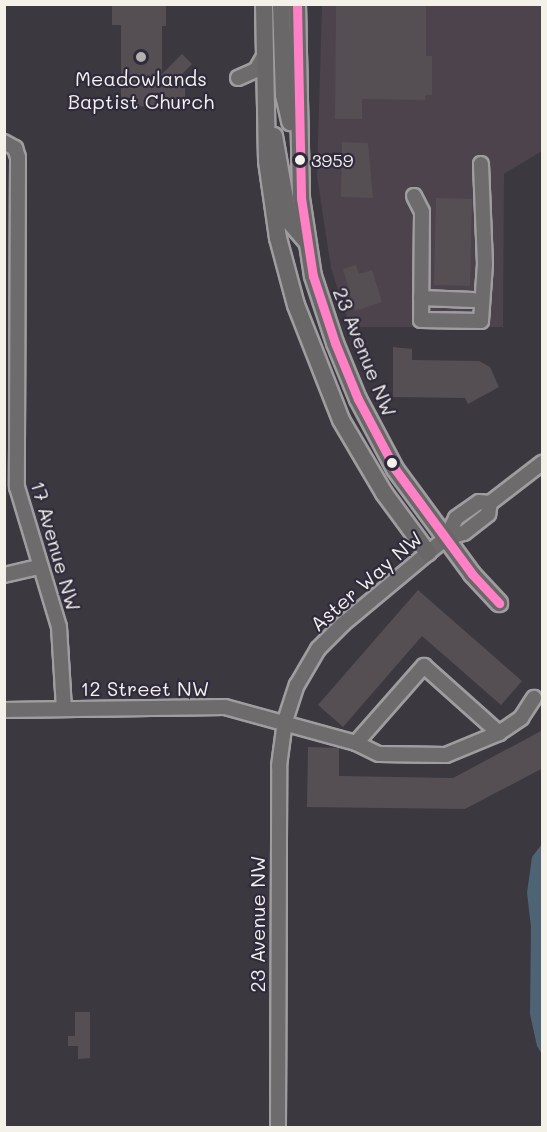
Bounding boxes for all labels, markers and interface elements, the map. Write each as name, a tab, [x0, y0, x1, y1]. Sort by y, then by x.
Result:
marker: Meadowlands Baptist Church	[134, 50, 148, 64]
place label: Meadowlands Baptist Church	[68, 66, 214, 113]
place label: 3959	[311, 149, 353, 171]
marker: 3959	[294, 154, 306, 166]
street label: 23 Avenue NW	[328, 284, 402, 420]
unlabelled marker	[386, 457, 398, 469]
street label: 17 Avenue NW	[26, 478, 86, 614]
street label: Aster Way NW	[305, 526, 427, 636]
street label: 12 Street NW	[81, 676, 209, 700]
street label: 23 Avenue NW	[245, 855, 269, 993]

